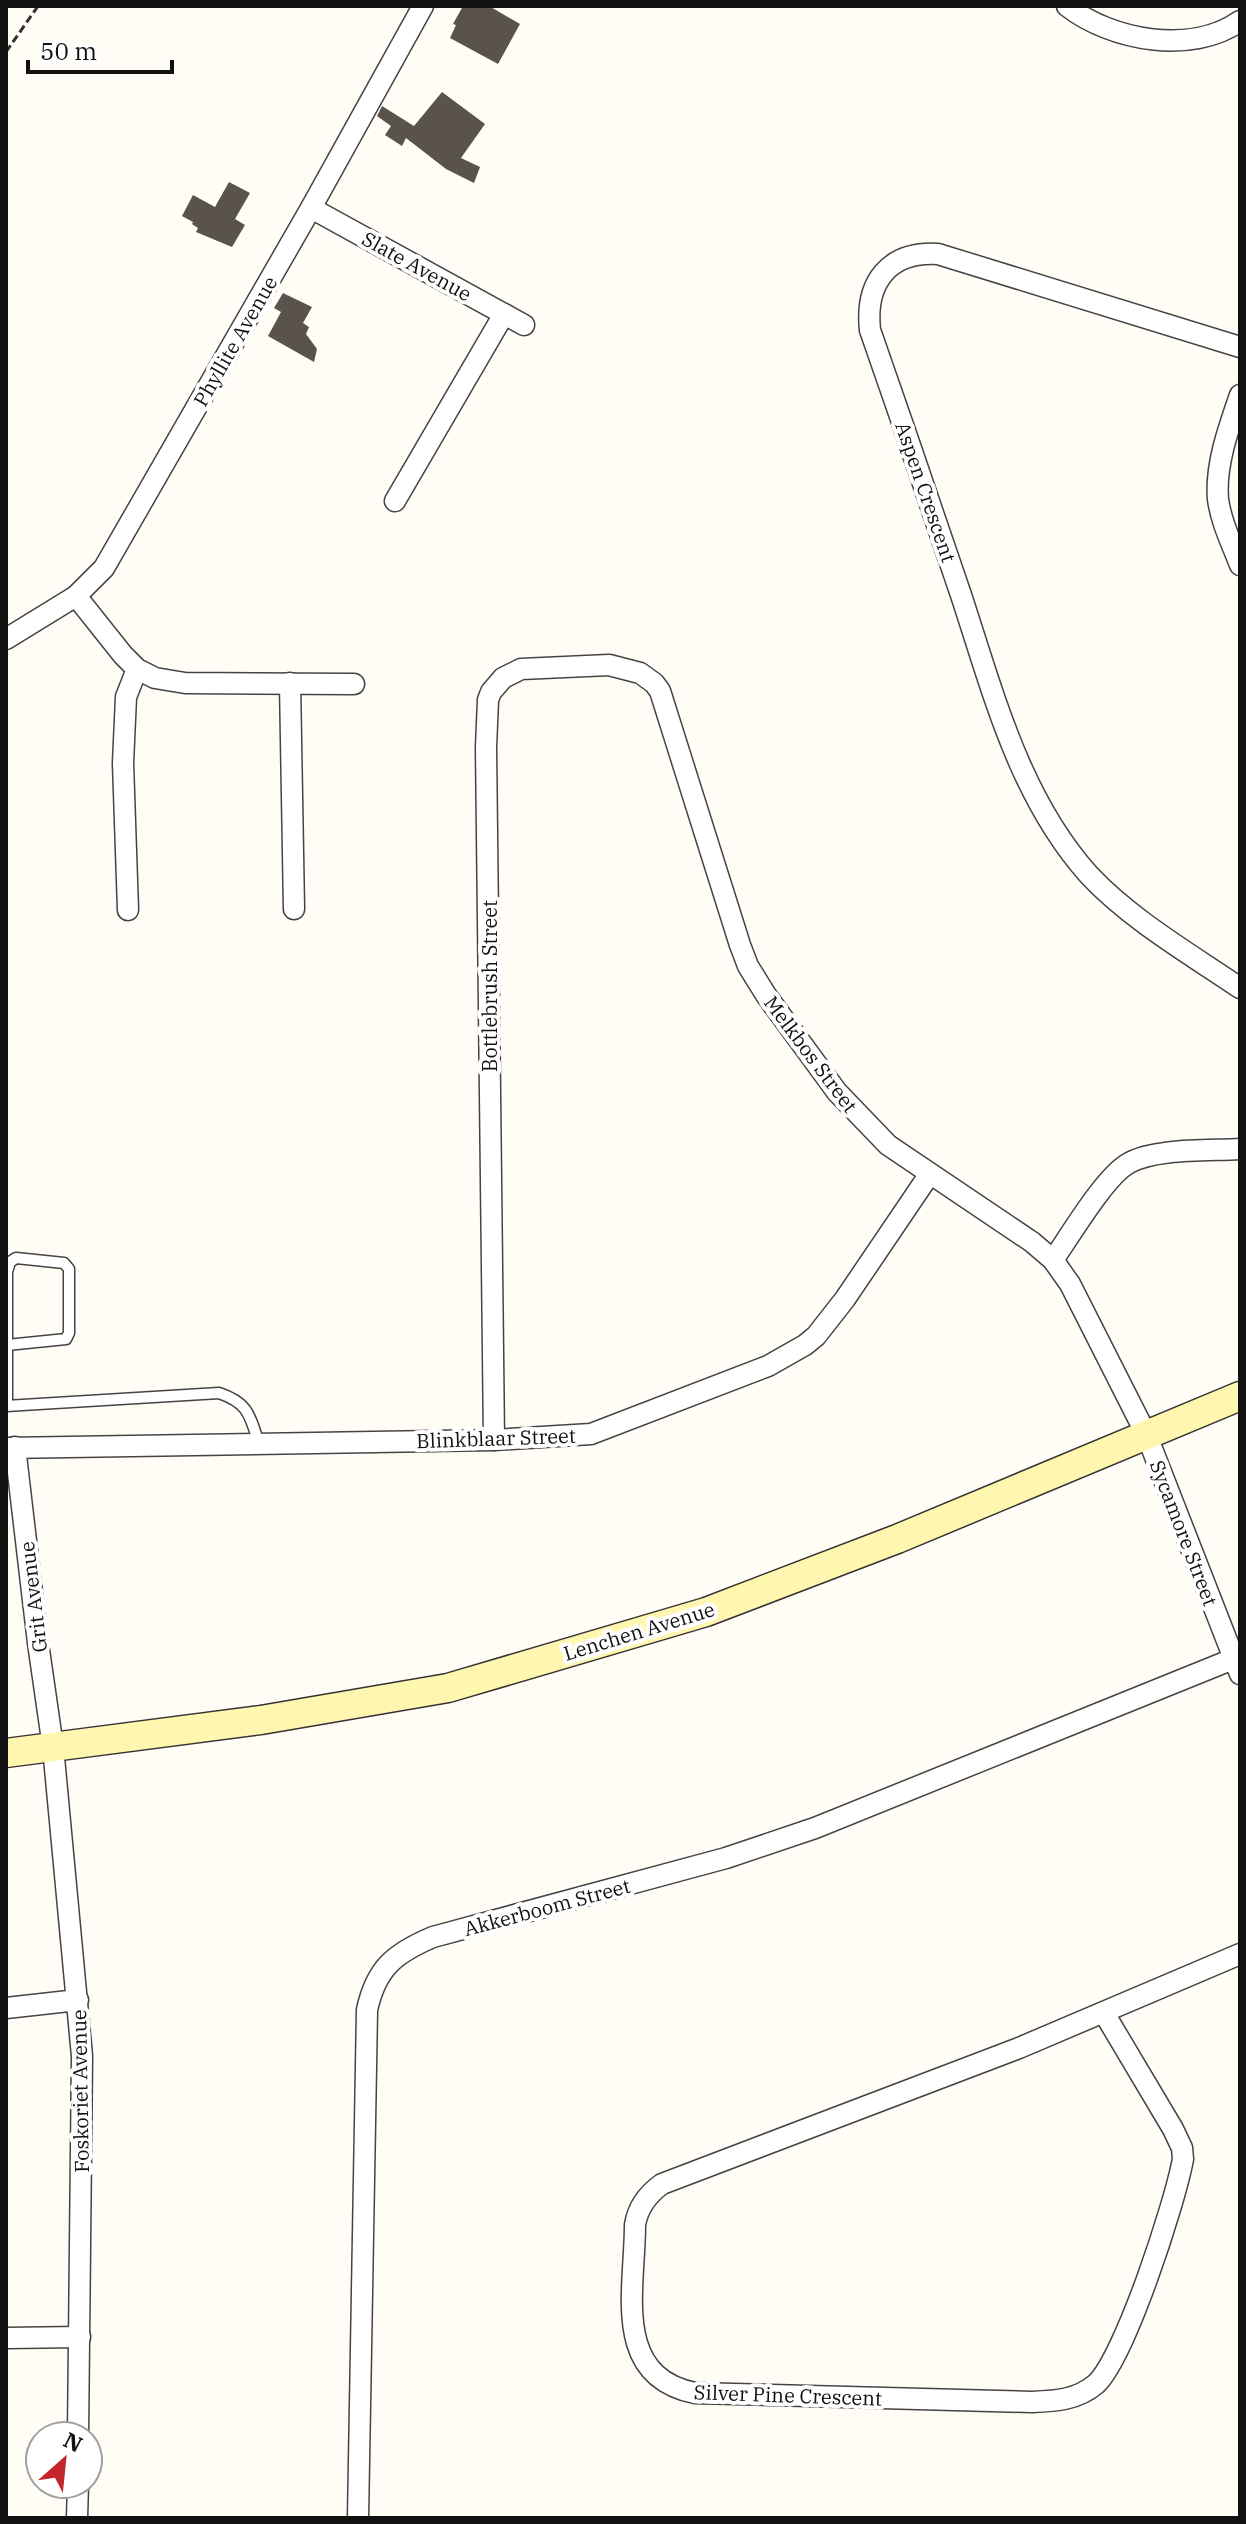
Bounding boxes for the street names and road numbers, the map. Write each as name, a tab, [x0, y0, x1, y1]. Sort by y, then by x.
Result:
street label: Slate Avenue	[357, 225, 477, 307]
street label: Phyllite Avenue	[187, 271, 283, 411]
street label: Aspen Crescent	[889, 418, 963, 566]
street label: Bottlebrush Street	[476, 900, 503, 1072]
street label: Melkbos Street	[758, 990, 864, 1118]
street label: Blinkblaar Street	[416, 1422, 576, 1454]
street label: Sycamore Street	[1144, 1456, 1224, 1610]
street label: Grit Avenue	[13, 1540, 53, 1654]
street label: Lenchen Avenue	[560, 1595, 718, 1667]
street label: Akkerboom Street	[461, 1872, 633, 1942]
street label: Foskoriet Avenue	[65, 2009, 95, 2173]
street label: Silver Pine Crescent	[693, 2378, 883, 2412]

